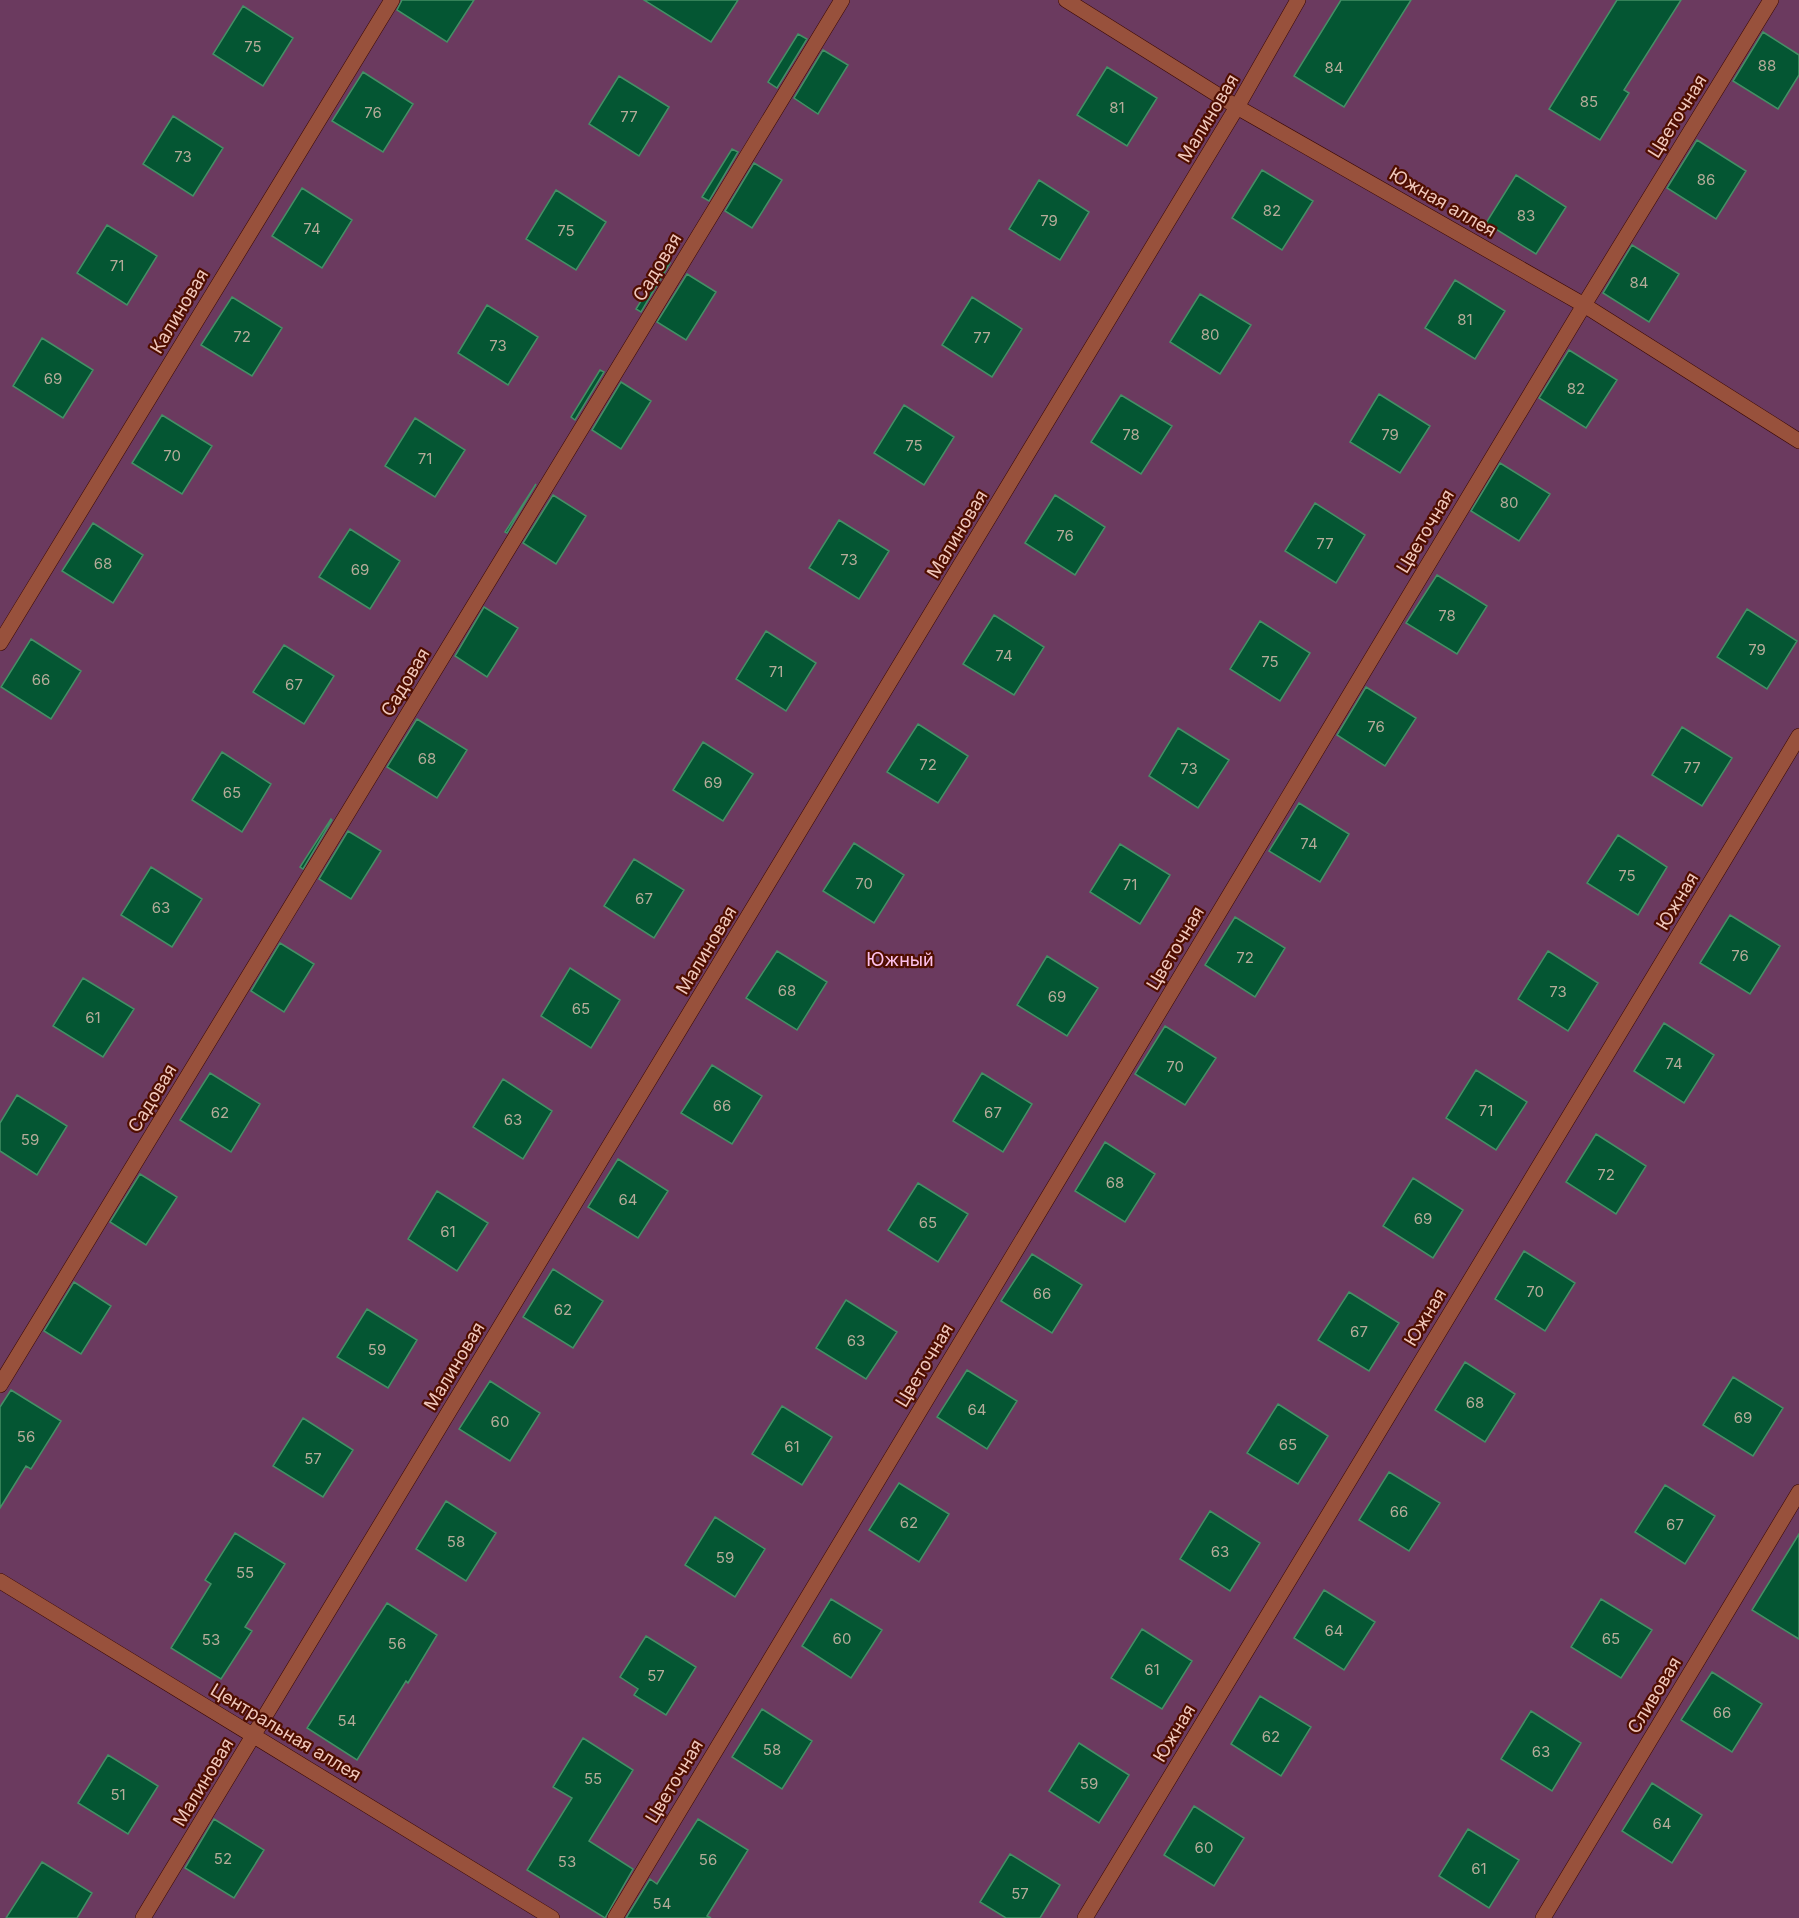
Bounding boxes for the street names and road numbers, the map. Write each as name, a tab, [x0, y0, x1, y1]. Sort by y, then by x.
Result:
street label: Малиновая	[1173, 70, 1243, 166]
street label: Цветочная	[1643, 71, 1711, 161]
street label: Южная аллея	[1386, 163, 1500, 241]
street label: Садовая	[629, 229, 685, 305]
street label: Калиновая	[146, 265, 212, 357]
street label: Цветочная	[1392, 485, 1458, 577]
street label: Малиновая	[922, 486, 992, 582]
street label: Садовая	[377, 644, 433, 720]
street label: Южная	[1652, 868, 1702, 934]
street label: Малиновая	[671, 902, 741, 998]
street label: Цветочная	[1142, 902, 1208, 994]
street label: Садовая	[124, 1060, 180, 1136]
street label: Южная	[1400, 1284, 1450, 1350]
street label: Малиновая	[419, 1318, 489, 1414]
street label: Цветочная	[891, 1319, 957, 1411]
street label: Сливовая	[1623, 1653, 1685, 1737]
street label: Центральная аллея	[207, 1679, 365, 1785]
street label: Южная	[1149, 1700, 1199, 1766]
street label: Малиновая	[168, 1734, 238, 1830]
street label: Цветочная	[641, 1735, 707, 1827]

